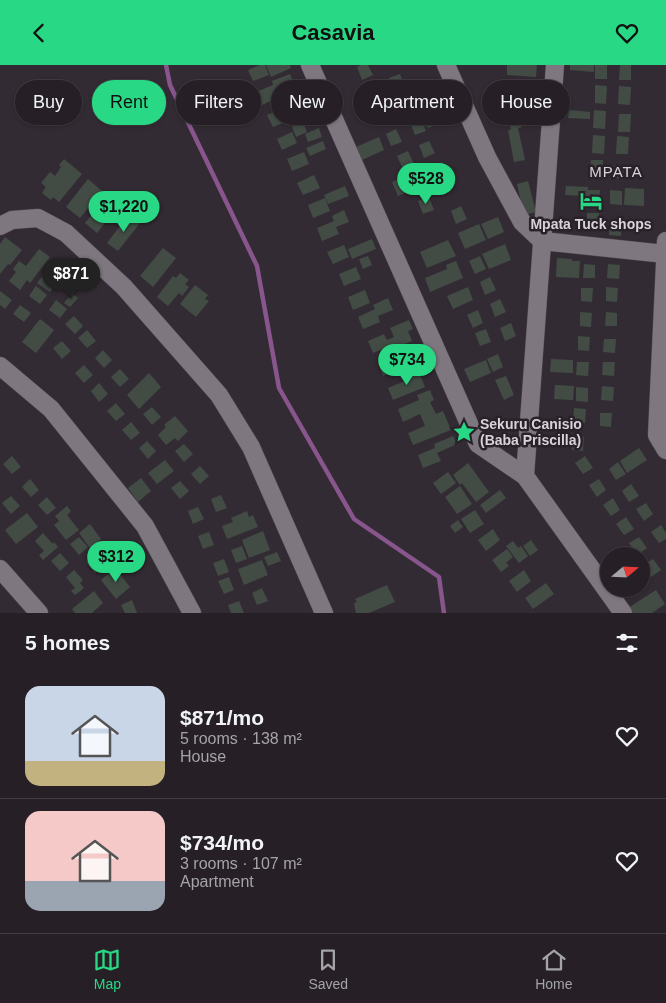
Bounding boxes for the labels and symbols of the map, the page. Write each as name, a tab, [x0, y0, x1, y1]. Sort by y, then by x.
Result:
pin: $528	[396, 163, 456, 205]
district label: MPATA	[589, 163, 643, 180]
hotel icon: Mpata Tuck shops	[578, 188, 604, 214]
pin: $1,220	[83, 191, 165, 233]
place label: Mpata Tuck shops	[530, 216, 652, 232]
pin: $871	[41, 257, 101, 300]
pin: $734	[377, 343, 437, 386]
place label: Sekuru Canisio (Baba Priscilla)	[480, 416, 582, 448]
place icon: Sekuru Canisio (Baba Priscilla)	[451, 419, 477, 445]
pin: $312	[86, 541, 146, 583]
north arrow	[600, 547, 650, 597]

